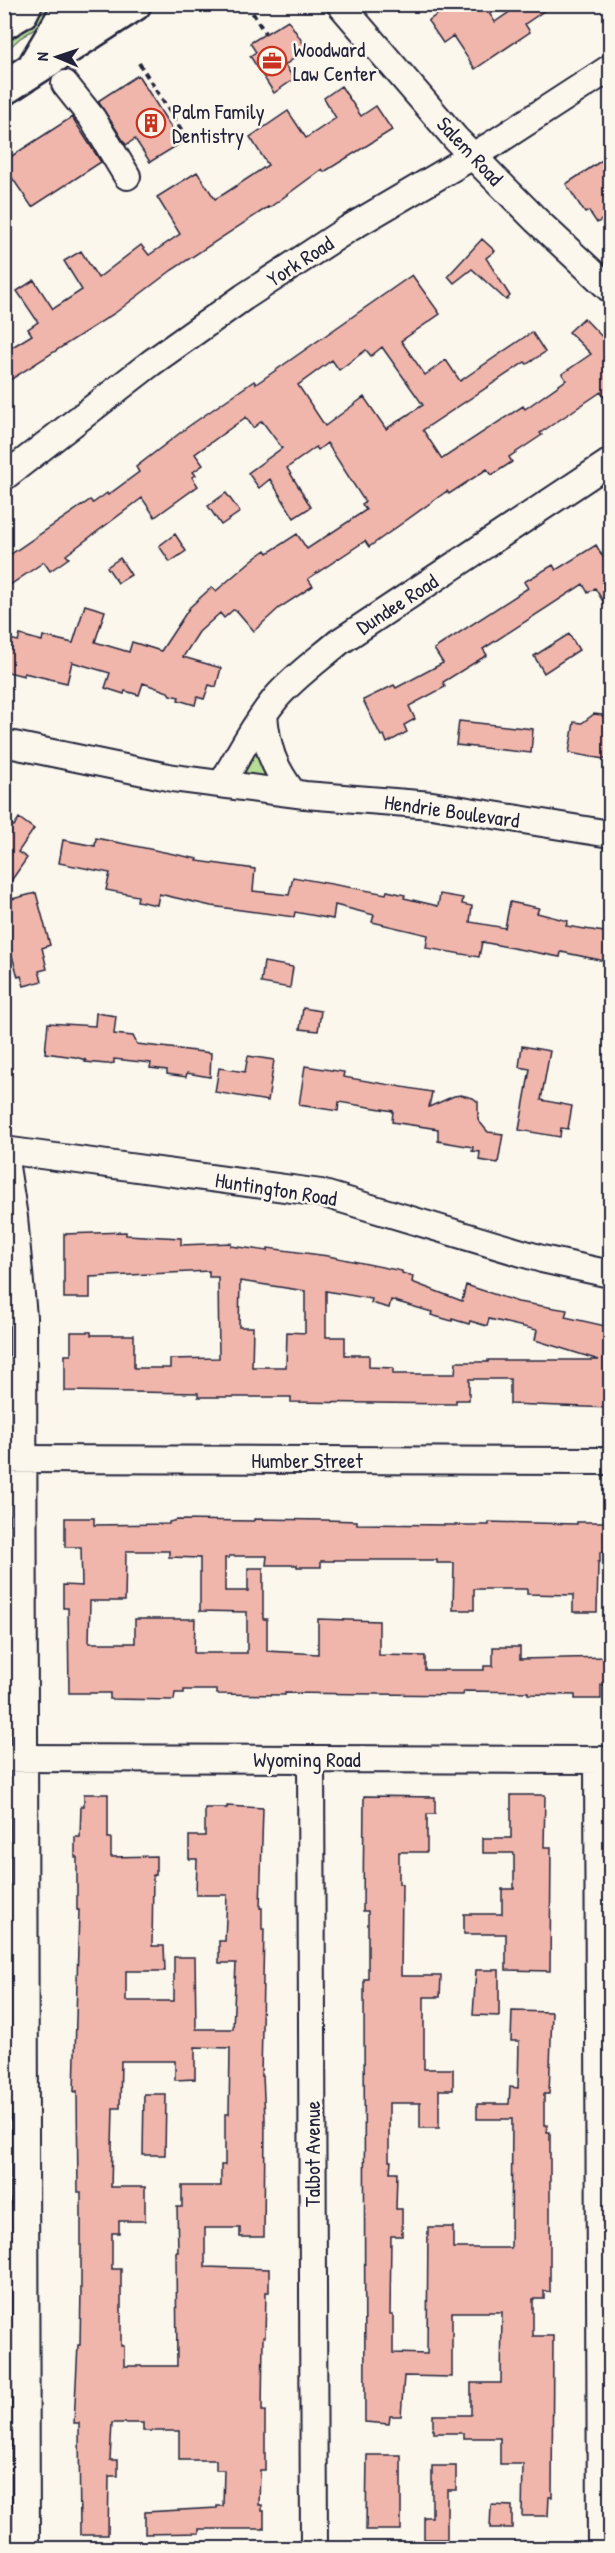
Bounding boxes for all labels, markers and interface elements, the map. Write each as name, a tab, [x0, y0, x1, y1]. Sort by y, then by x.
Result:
north arrow	[27, 27, 87, 87]
place label: Woodward Law Center	[293, 35, 377, 88]
office icon: Woodward Law Center	[256, 45, 288, 77]
text: N	[31, 51, 53, 61]
place label: Palm Family Dentistry	[172, 97, 265, 150]
building icon: Palm Family Dentistry	[135, 107, 167, 139]
street label: Salem Road	[430, 110, 510, 192]
street label: York Road	[261, 229, 339, 293]
street label: Dundee Road	[351, 567, 443, 641]
street label: Hendrie Boulevard	[383, 787, 521, 835]
street label: Huntington Road	[213, 1165, 339, 1213]
street label: Humber Street	[251, 1446, 363, 1475]
street label: Wyoming Road	[253, 1745, 361, 1774]
street label: Talbot Avenue	[298, 2101, 327, 2207]

